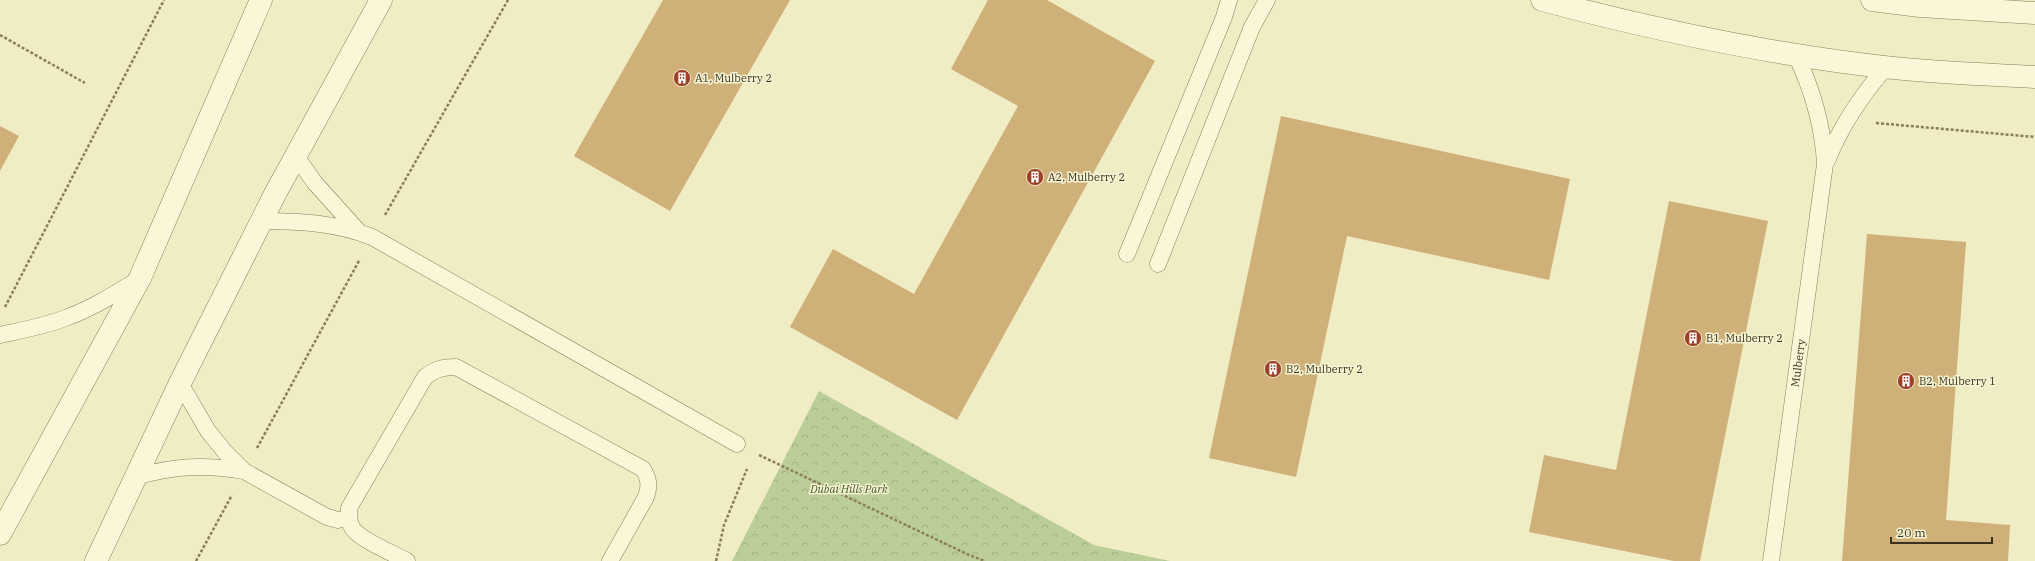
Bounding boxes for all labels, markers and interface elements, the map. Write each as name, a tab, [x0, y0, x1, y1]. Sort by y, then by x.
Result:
building icon: A1, Mulberry 2	[672, 68, 692, 88]
place label: A1, Mulberry 2	[695, 71, 772, 85]
building icon: A2, Mulberry 2	[1025, 167, 1045, 187]
place label: A2, Mulberry 2	[1048, 170, 1125, 184]
building icon: B1, Mulberry 2	[1683, 328, 1703, 348]
place label: B1, Mulberry 2	[1706, 331, 1783, 345]
street label: Mulberry	[1788, 338, 1808, 388]
building icon: B2, Mulberry 2	[1263, 359, 1283, 379]
place label: B2, Mulberry 2	[1286, 362, 1363, 376]
building icon: B2, Mulberry 1	[1896, 371, 1916, 391]
place label: B2, Mulberry 1	[1919, 374, 1996, 388]
park label: Dubai Hills Park	[809, 482, 888, 496]
scale bar	[1891, 519, 1992, 545]
text: 20 m	[1897, 525, 1926, 540]

